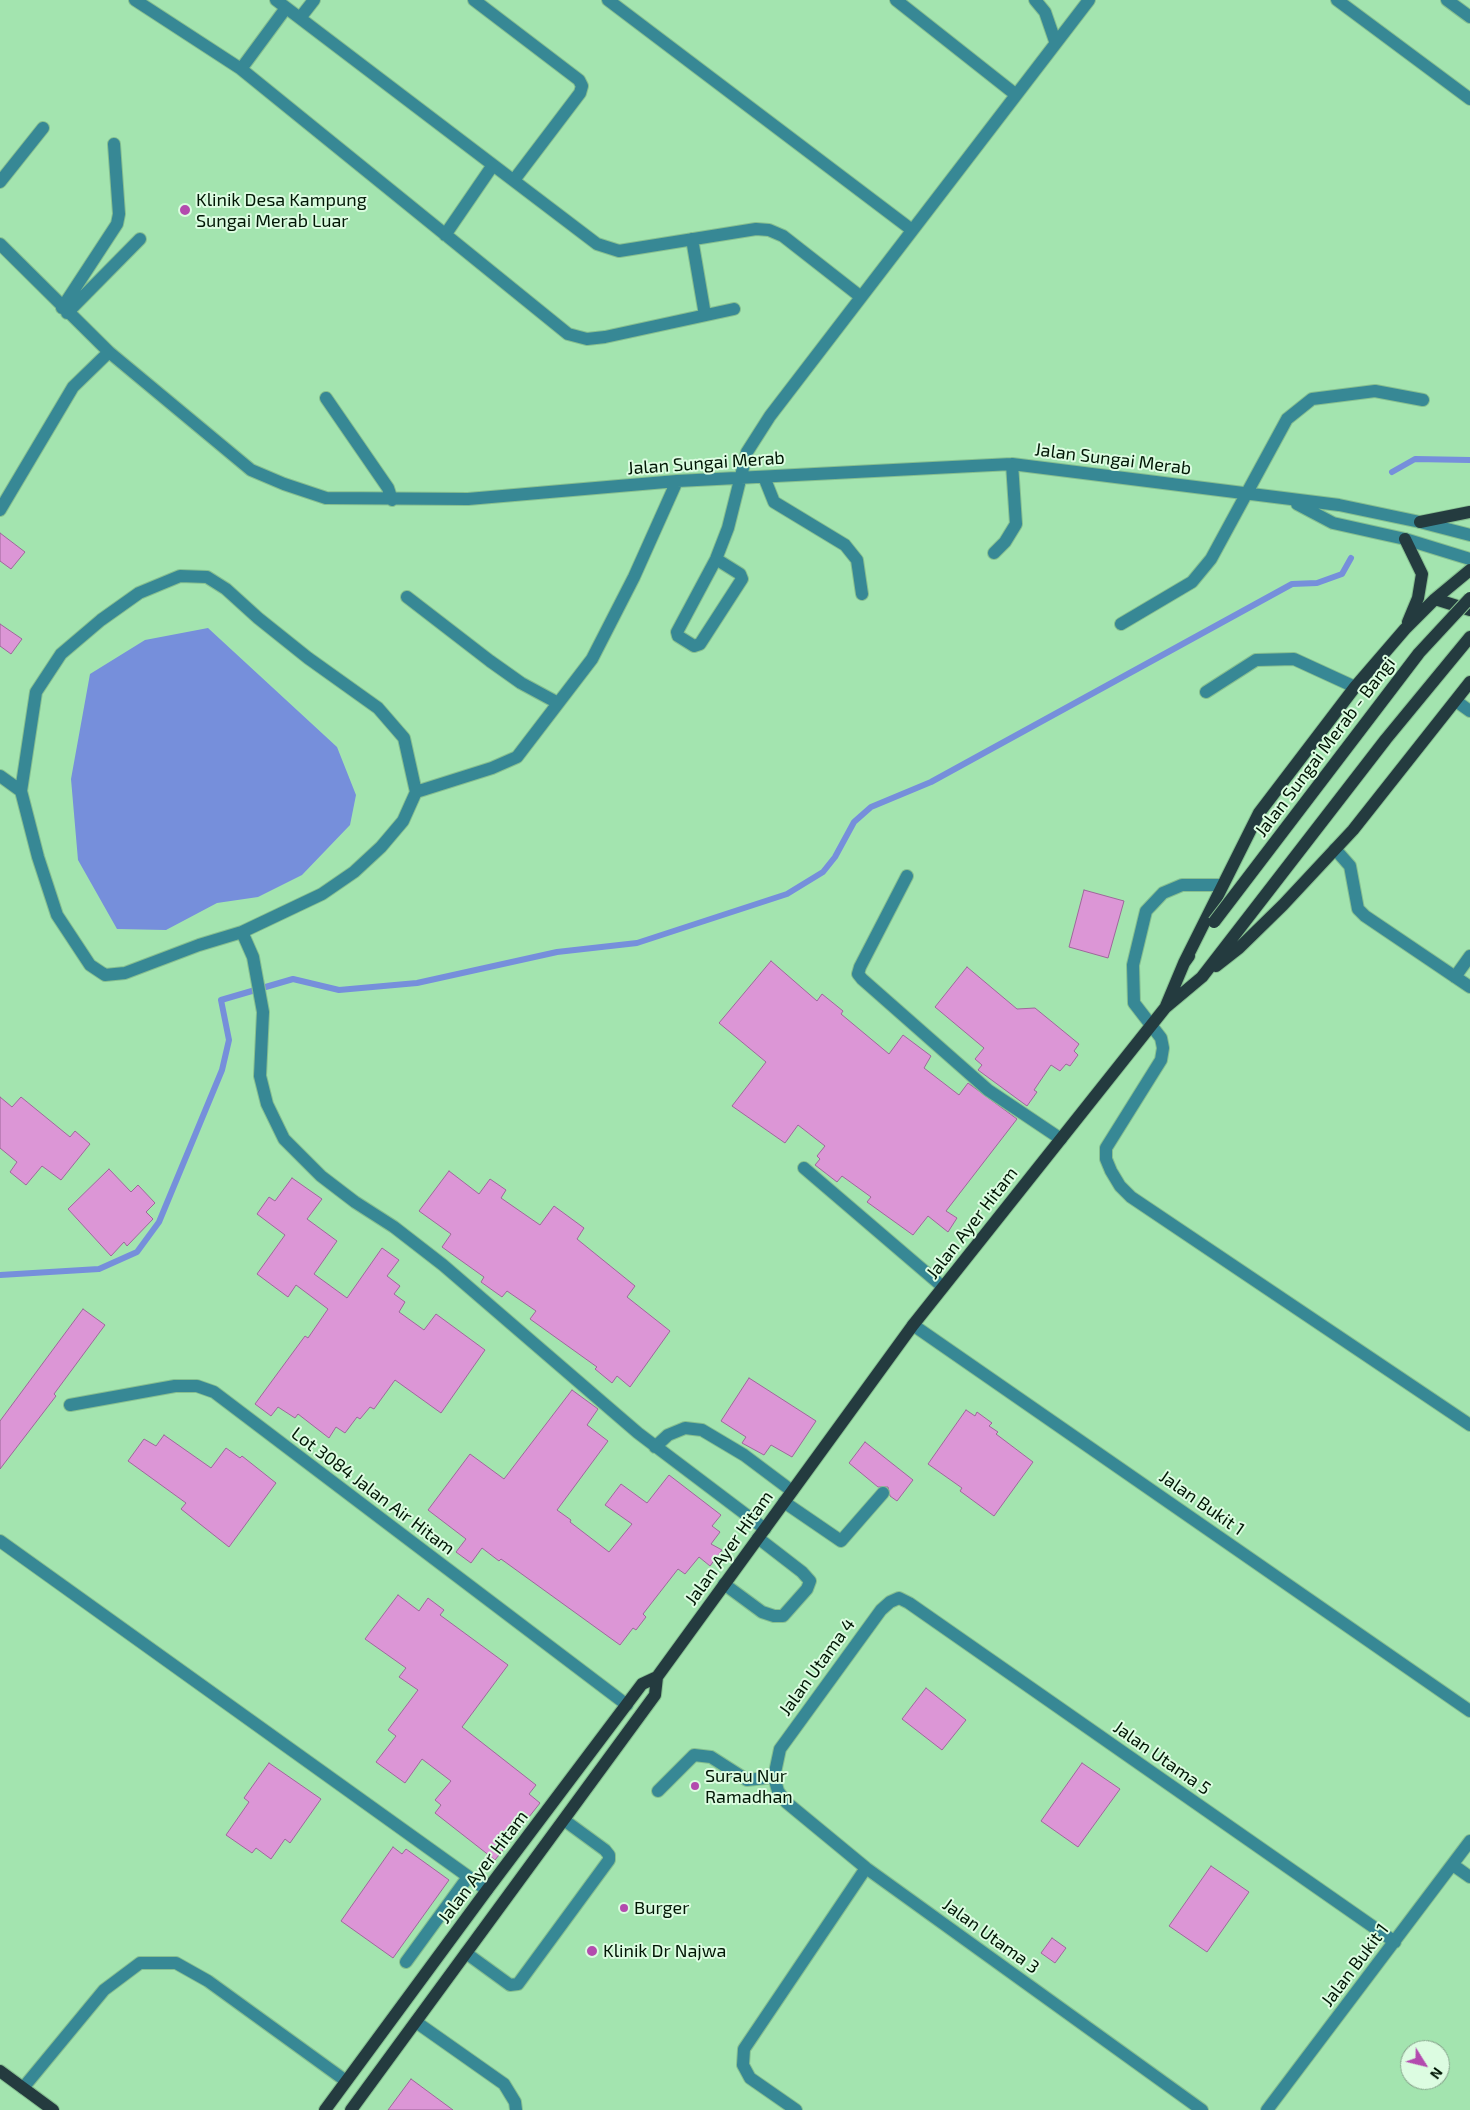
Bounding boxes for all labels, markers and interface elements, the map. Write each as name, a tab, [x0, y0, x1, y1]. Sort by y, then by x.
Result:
place label: Klinik Desa Kampung Sungai Merab Luar	[196, 189, 367, 232]
marker: Klinik Desa Kampung Sungai Merab Luar	[178, 203, 192, 217]
street label: Jalan Sungai Merab	[1033, 439, 1193, 479]
street label: Jalan Sungai Merab	[627, 447, 785, 479]
street label: Jalan Sungai Merab - Bangi	[1250, 653, 1400, 841]
street label: Jalan Ayer Hitam	[922, 1163, 1022, 1283]
street label: Lot 3084 Jalan Air Hitam	[287, 1423, 459, 1559]
street label: Jalan Bukit 1	[1155, 1466, 1249, 1540]
street label: Jalan Ayer Hitam	[680, 1487, 778, 1609]
street label: Jalan Utama 4	[774, 1614, 860, 1720]
street label: Jalan Utama 5	[1109, 1717, 1215, 1799]
place label: Surau Nur Ramadhan	[705, 1765, 793, 1808]
marker: Surau Nur Ramadhan	[689, 1780, 701, 1792]
street label: Jalan Ayer Hitam	[433, 1806, 533, 1928]
street label: Jalan Utama 3	[938, 1894, 1044, 1978]
place label: Burger	[634, 1897, 689, 1919]
marker: Burger	[618, 1902, 630, 1914]
street label: Jalan Bukit 1	[1317, 1919, 1393, 2011]
place label: Klinik Dr Najwa	[603, 1940, 726, 1962]
marker: Klinik Dr Najwa	[585, 1944, 599, 1958]
north arrow	[1400, 2040, 1450, 2090]
text: N	[1427, 2064, 1447, 2083]

